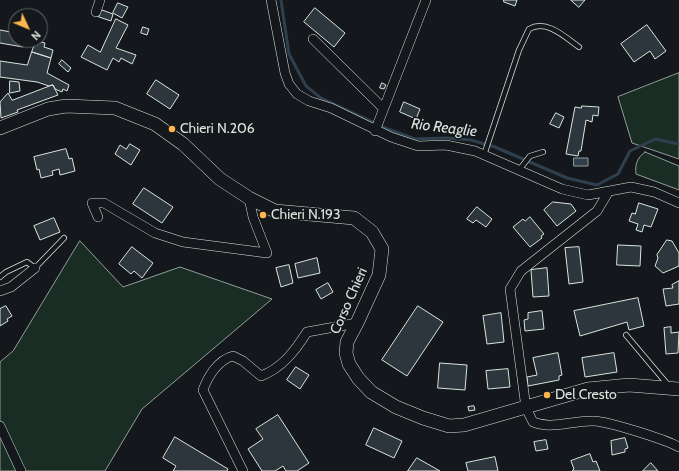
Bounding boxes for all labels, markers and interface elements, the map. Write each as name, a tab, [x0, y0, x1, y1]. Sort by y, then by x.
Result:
north arrow	[8, 8, 48, 48]
text: N	[28, 28, 44, 43]
water label: Rio Reaglie	[410, 115, 478, 141]
place label: Chieri N.206	[180, 121, 255, 137]
marker: Chieri N.206	[167, 124, 177, 134]
place label: Chieri N.193	[271, 207, 341, 223]
marker: Chieri N.193	[258, 210, 268, 220]
street label: Corso Chieri	[327, 265, 371, 337]
place label: Del Cresto	[555, 387, 617, 403]
marker: Del Cresto	[542, 390, 552, 400]

